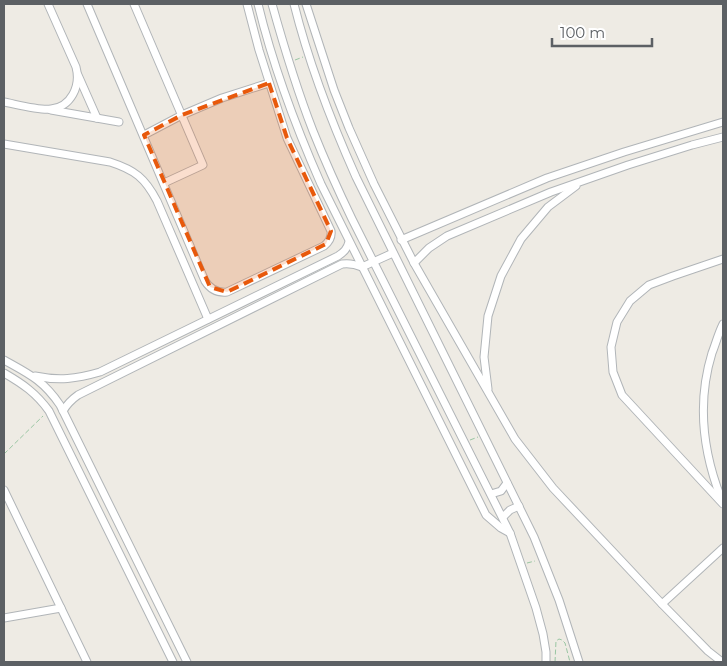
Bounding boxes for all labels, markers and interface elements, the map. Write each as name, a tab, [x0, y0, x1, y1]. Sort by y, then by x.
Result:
scale bar	[552, 15, 652, 47]
text: 100 m	[560, 23, 605, 42]

